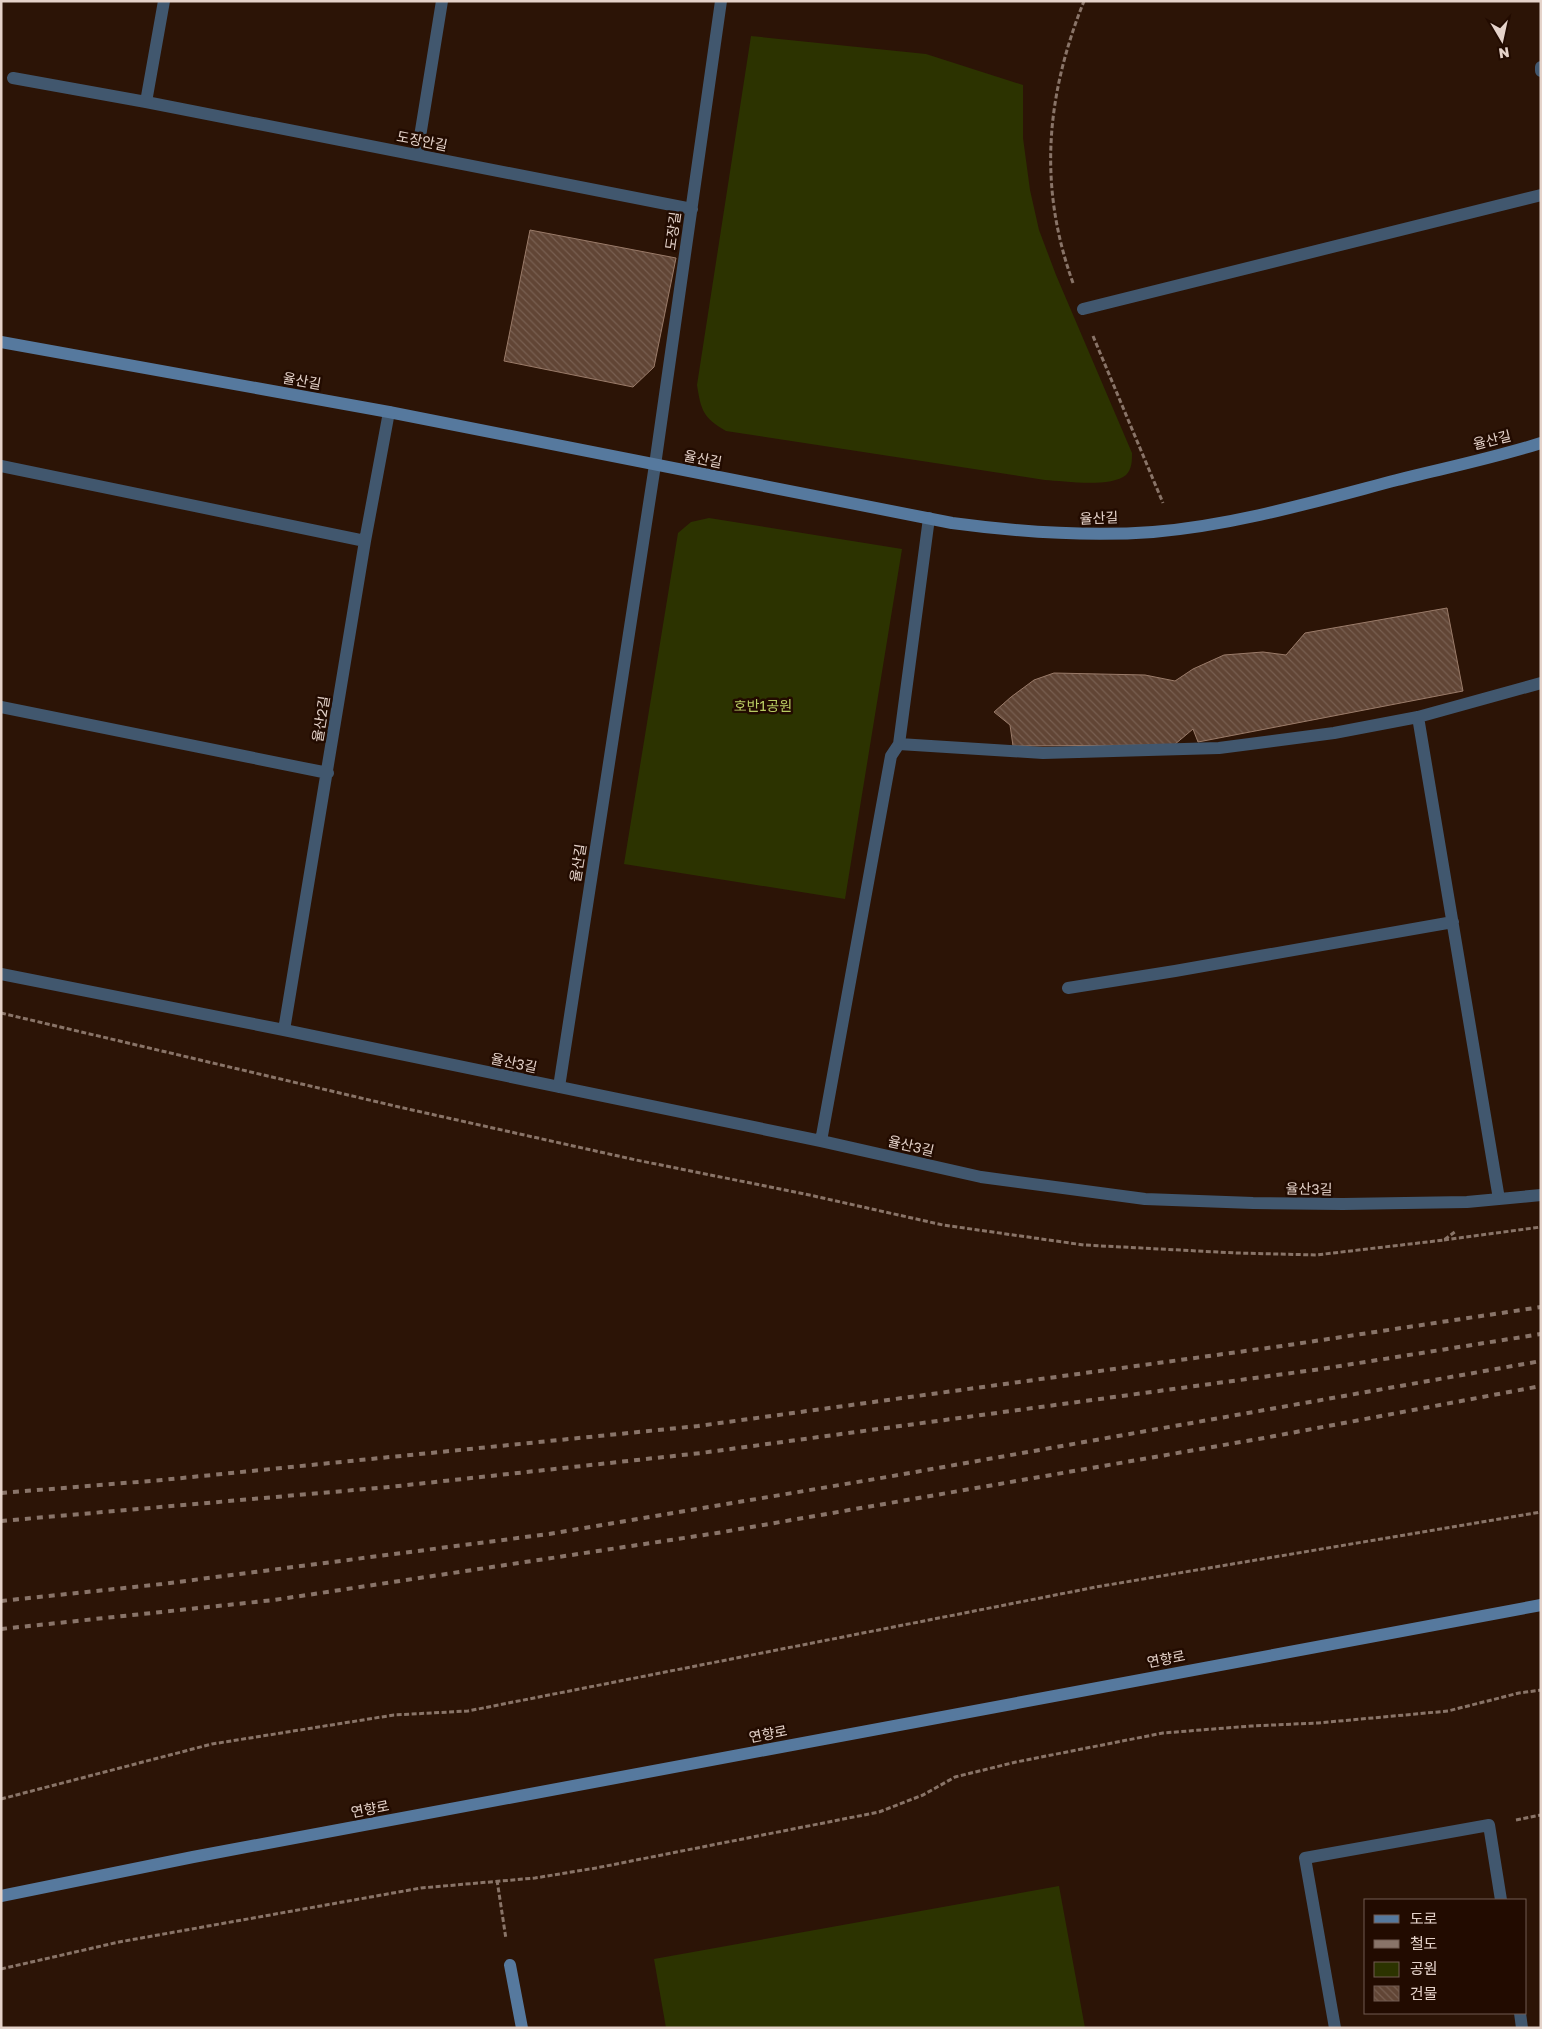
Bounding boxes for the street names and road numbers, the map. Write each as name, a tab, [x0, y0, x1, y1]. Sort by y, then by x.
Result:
street label: 도장안길	[395, 127, 449, 154]
street label: 도장길	[661, 211, 684, 251]
street label: 율산길	[282, 369, 323, 392]
street label: 율산길	[1471, 427, 1513, 452]
street label: 율산길	[683, 446, 724, 471]
street label: 율산길	[1079, 508, 1119, 527]
street label: 율산2길	[308, 694, 333, 743]
street label: 율산길	[566, 843, 589, 883]
street label: 율산3길	[489, 1049, 539, 1076]
street label: 율산3길	[886, 1132, 936, 1159]
street label: 율산3길	[1285, 1180, 1333, 1197]
street label: 연향로	[1145, 1646, 1187, 1671]
street label: 연향로	[747, 1721, 789, 1746]
street label: 연향로	[349, 1796, 391, 1821]

